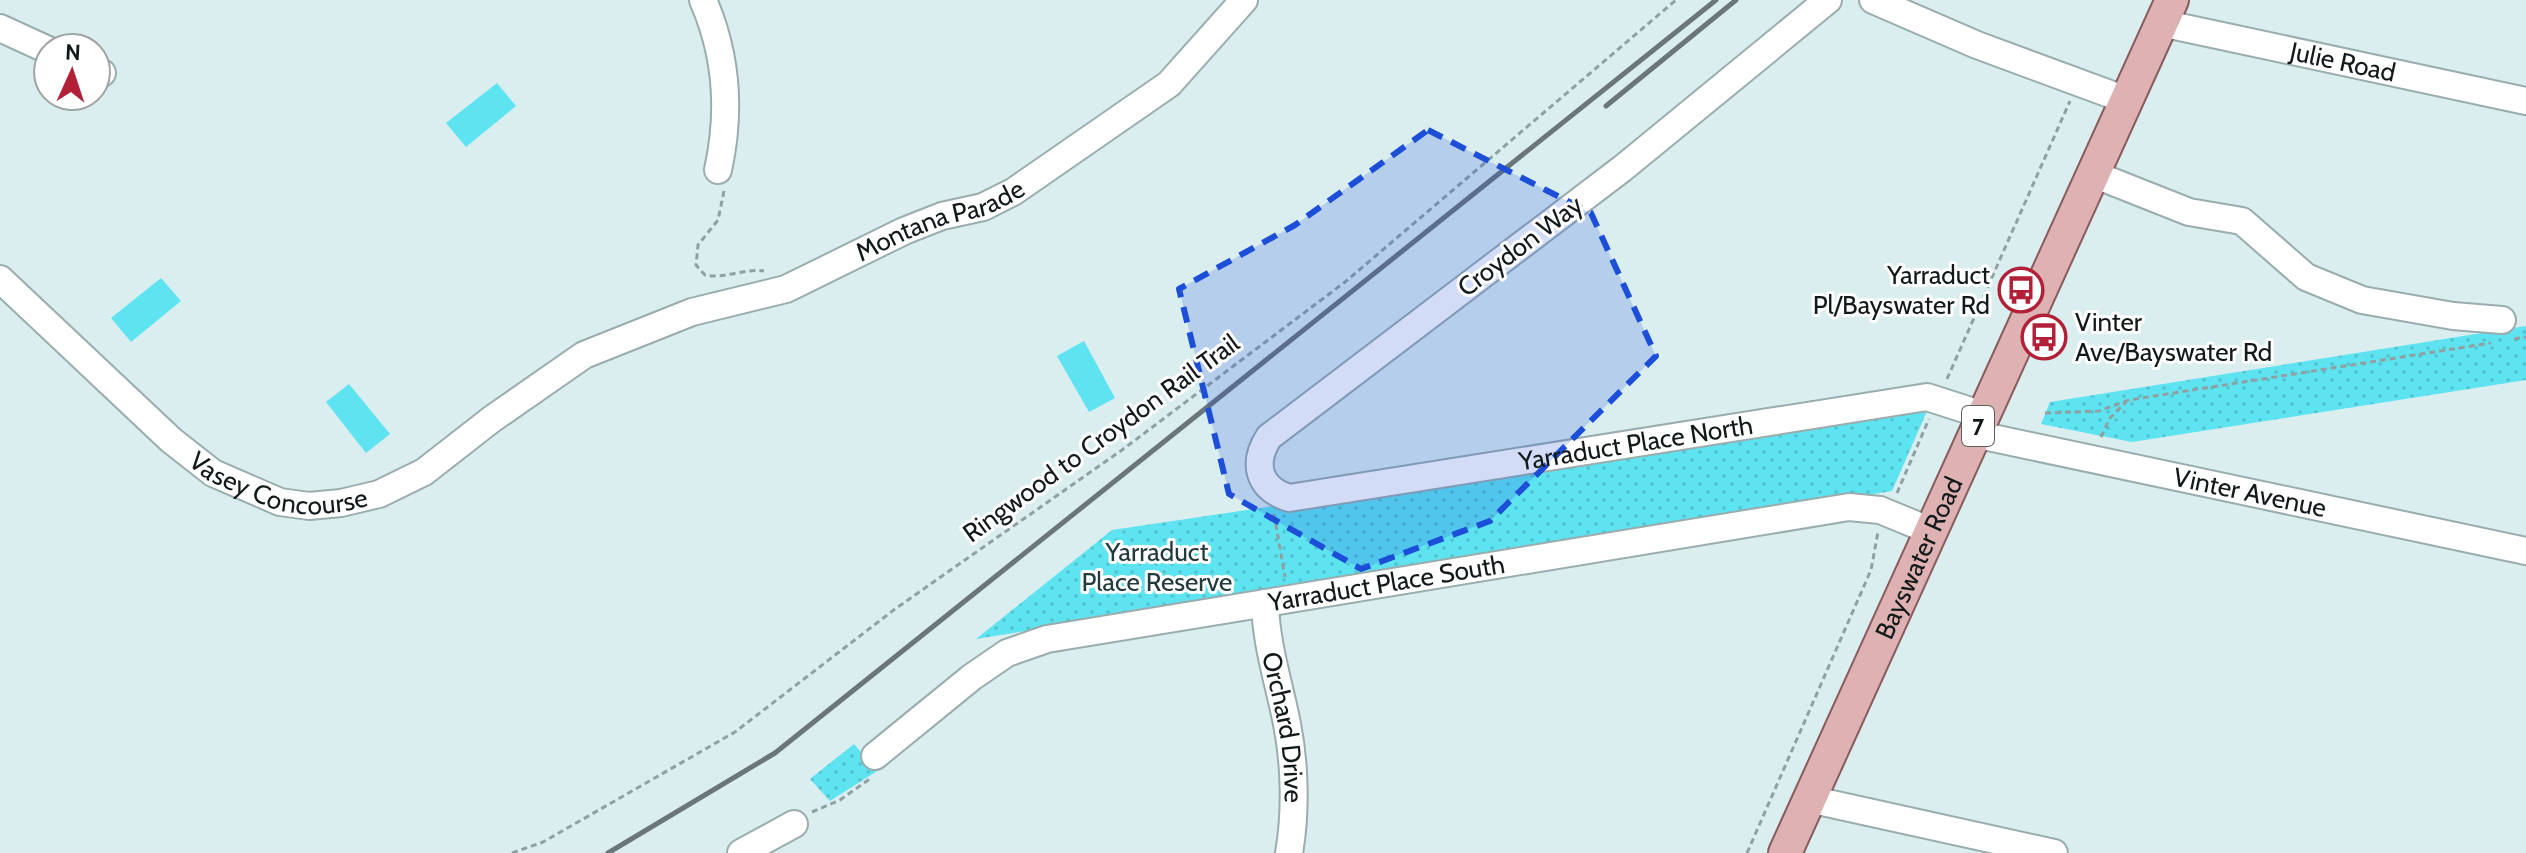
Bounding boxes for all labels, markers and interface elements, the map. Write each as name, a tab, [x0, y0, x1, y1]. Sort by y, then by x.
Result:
north arrow	[32, 32, 112, 112]
street label: Julie Road	[2286, 35, 2399, 89]
text: N	[65, 39, 81, 66]
street label: Montana Parade	[850, 173, 1031, 268]
street label: Croydon Way	[1451, 189, 1589, 303]
place label: Yarraduct Pl/Bayswater Rd	[1813, 259, 1990, 321]
bus stop icon: Yarraduct Pl/Bayswater Rd	[1997, 266, 2045, 314]
place label: Vinter Ave/Bayswater Rd	[2075, 306, 2272, 368]
bus stop icon: Vinter Ave/Bayswater Rd	[2020, 313, 2068, 361]
street label: Ringwood to Croydon Rail Trail	[957, 327, 1245, 549]
road number: 7	[1962, 406, 1994, 446]
street label: Yarraduct Place North	[1516, 409, 1755, 478]
street label: Vasey Concourse	[183, 445, 371, 522]
street label: Vinter Avenue	[2171, 461, 2329, 524]
street label: Bayswater Road	[1868, 472, 1970, 644]
park label: Yarraduct Place Reserve	[1082, 536, 1232, 598]
street label: Yarraduct Place South	[1265, 548, 1507, 618]
street label: Orchard Drive	[1255, 649, 1310, 803]

